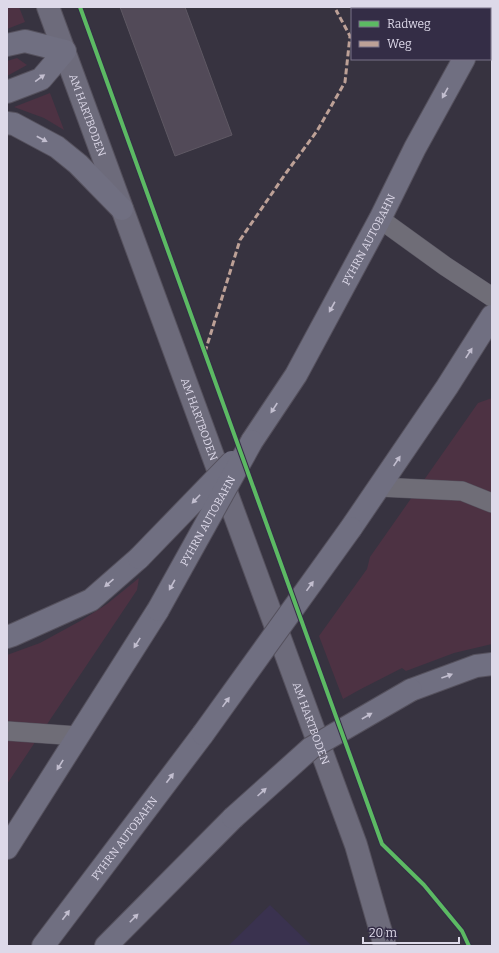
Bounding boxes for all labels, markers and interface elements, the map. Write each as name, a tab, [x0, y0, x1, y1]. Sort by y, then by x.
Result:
legend	[351, 8, 491, 60]
text: Radweg	[387, 17, 431, 31]
text: Weg	[387, 37, 412, 51]
street label: AM HARTBODEN	[66, 72, 108, 159]
one-way arrow	[35, 74, 46, 82]
one-way arrow	[442, 87, 448, 99]
one-way arrow	[36, 136, 48, 143]
street label: PYHRN AUTOBAHN	[340, 192, 398, 288]
one-way arrow	[329, 302, 336, 313]
one-way arrow	[465, 347, 472, 359]
street label: AM HARTBODEN	[178, 376, 220, 463]
one-way arrow	[270, 402, 278, 413]
one-way arrow	[393, 456, 401, 466]
street label: PYHRN AUTOBAHN	[178, 473, 238, 568]
one-way arrow	[191, 494, 201, 504]
one-way arrow	[104, 579, 115, 588]
one-way arrow	[169, 579, 175, 591]
one-way arrow	[306, 580, 314, 591]
one-way arrow	[133, 638, 141, 648]
one-way arrow	[442, 673, 454, 679]
street label: AM HARTBODEN	[290, 680, 332, 767]
one-way arrow	[222, 697, 230, 708]
one-way arrow	[361, 712, 373, 719]
one-way arrow	[56, 760, 64, 770]
one-way arrow	[166, 772, 174, 783]
one-way arrow	[257, 787, 267, 797]
street label: PYHRN AUTOBAHN	[89, 794, 161, 883]
one-way arrow	[62, 909, 70, 920]
one-way arrow	[129, 913, 139, 923]
scale bar	[363, 919, 459, 945]
text: 20 m	[369, 926, 398, 940]

